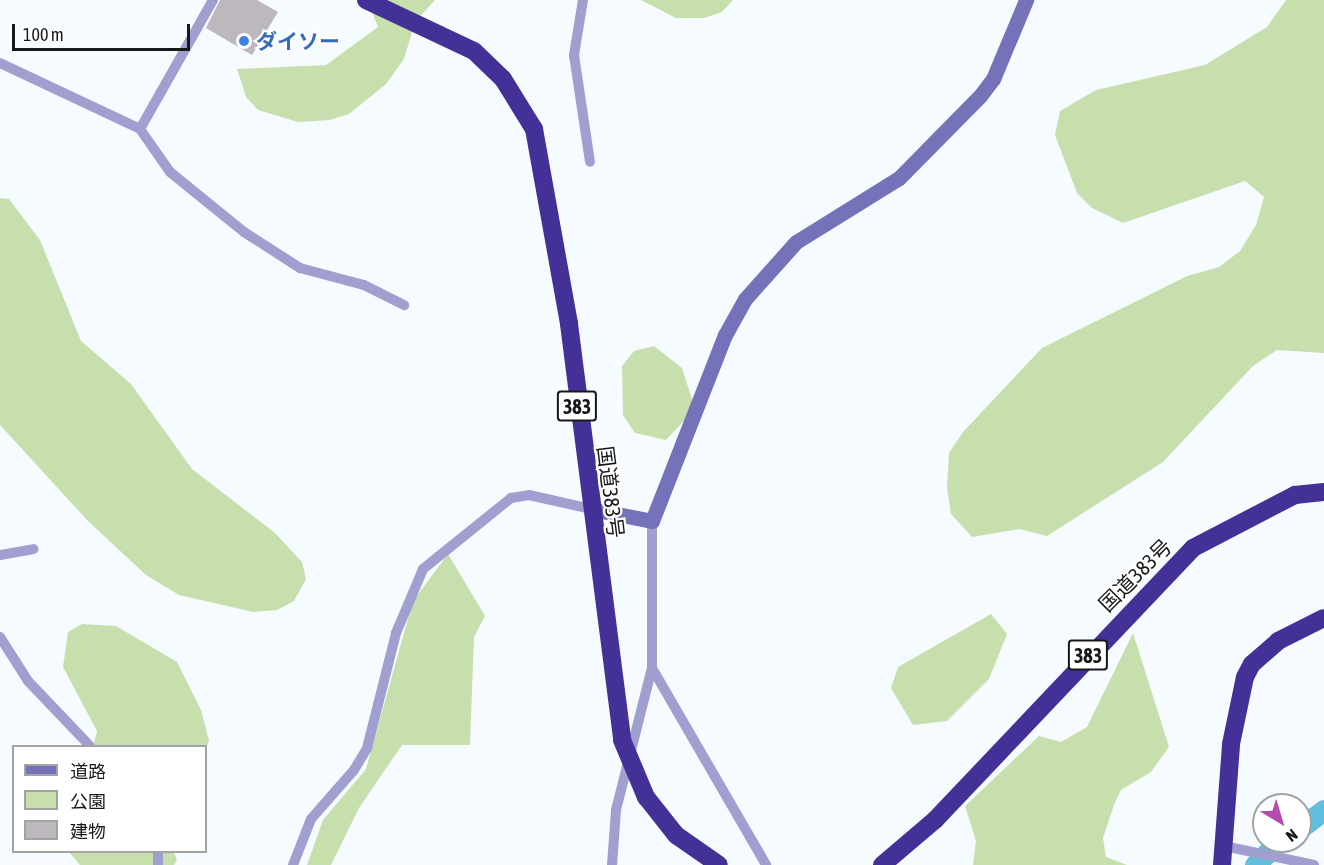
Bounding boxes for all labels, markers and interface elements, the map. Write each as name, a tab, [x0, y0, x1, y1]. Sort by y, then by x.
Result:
scale bar	[15, 12, 194, 50]
text: 100 m	[23, 24, 64, 45]
place label: ダイソー	[256, 28, 340, 54]
marker: ダイソー	[237, 34, 251, 48]
road number: 383	[556, 389, 598, 423]
street label: 国道383号	[593, 445, 629, 539]
street label: 国道383号	[1093, 533, 1177, 617]
road number: 383	[1067, 638, 1109, 672]
legend	[12, 745, 207, 853]
text: 道路	[70, 761, 106, 782]
text: 公園	[70, 791, 106, 812]
north arrow	[1252, 793, 1312, 853]
text: 建物	[70, 821, 106, 842]
text: N	[1283, 826, 1301, 846]

